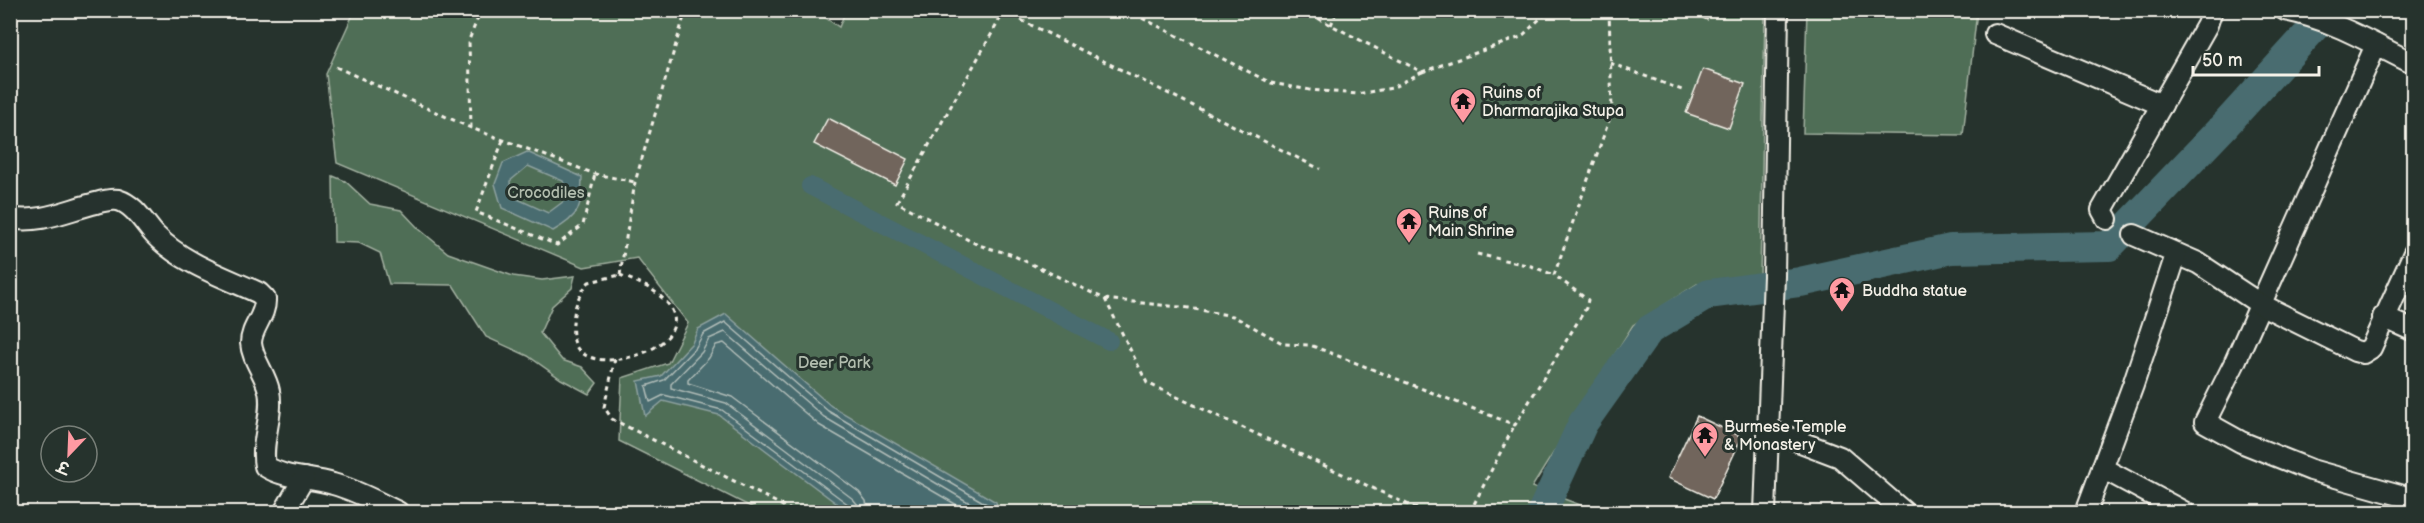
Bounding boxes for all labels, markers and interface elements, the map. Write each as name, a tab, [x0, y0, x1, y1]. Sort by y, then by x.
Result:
scale bar	[2193, 39, 2319, 77]
text: 50 m	[2202, 50, 2243, 71]
place label: Ruins of Dharmarajika Stupa	[1482, 84, 1624, 121]
temple icon: Ruins of Dharmarajika Stupa	[1448, 86, 1478, 124]
park label: Crocodiles	[507, 184, 585, 203]
place label: Ruins of Main Shrine	[1428, 204, 1515, 241]
temple icon: Ruins of Main Shrine	[1394, 206, 1424, 244]
temple icon: Buddha statue	[1827, 275, 1857, 313]
place label: Buddha statue	[1862, 282, 1968, 301]
park label: Deer Park	[798, 354, 870, 373]
place label: Burmese Temple & Monastery	[1724, 418, 1847, 455]
temple icon: Burmese Temple & Monastery	[1690, 420, 1720, 458]
north arrow	[39, 424, 99, 484]
text: उ	[54, 455, 74, 478]

